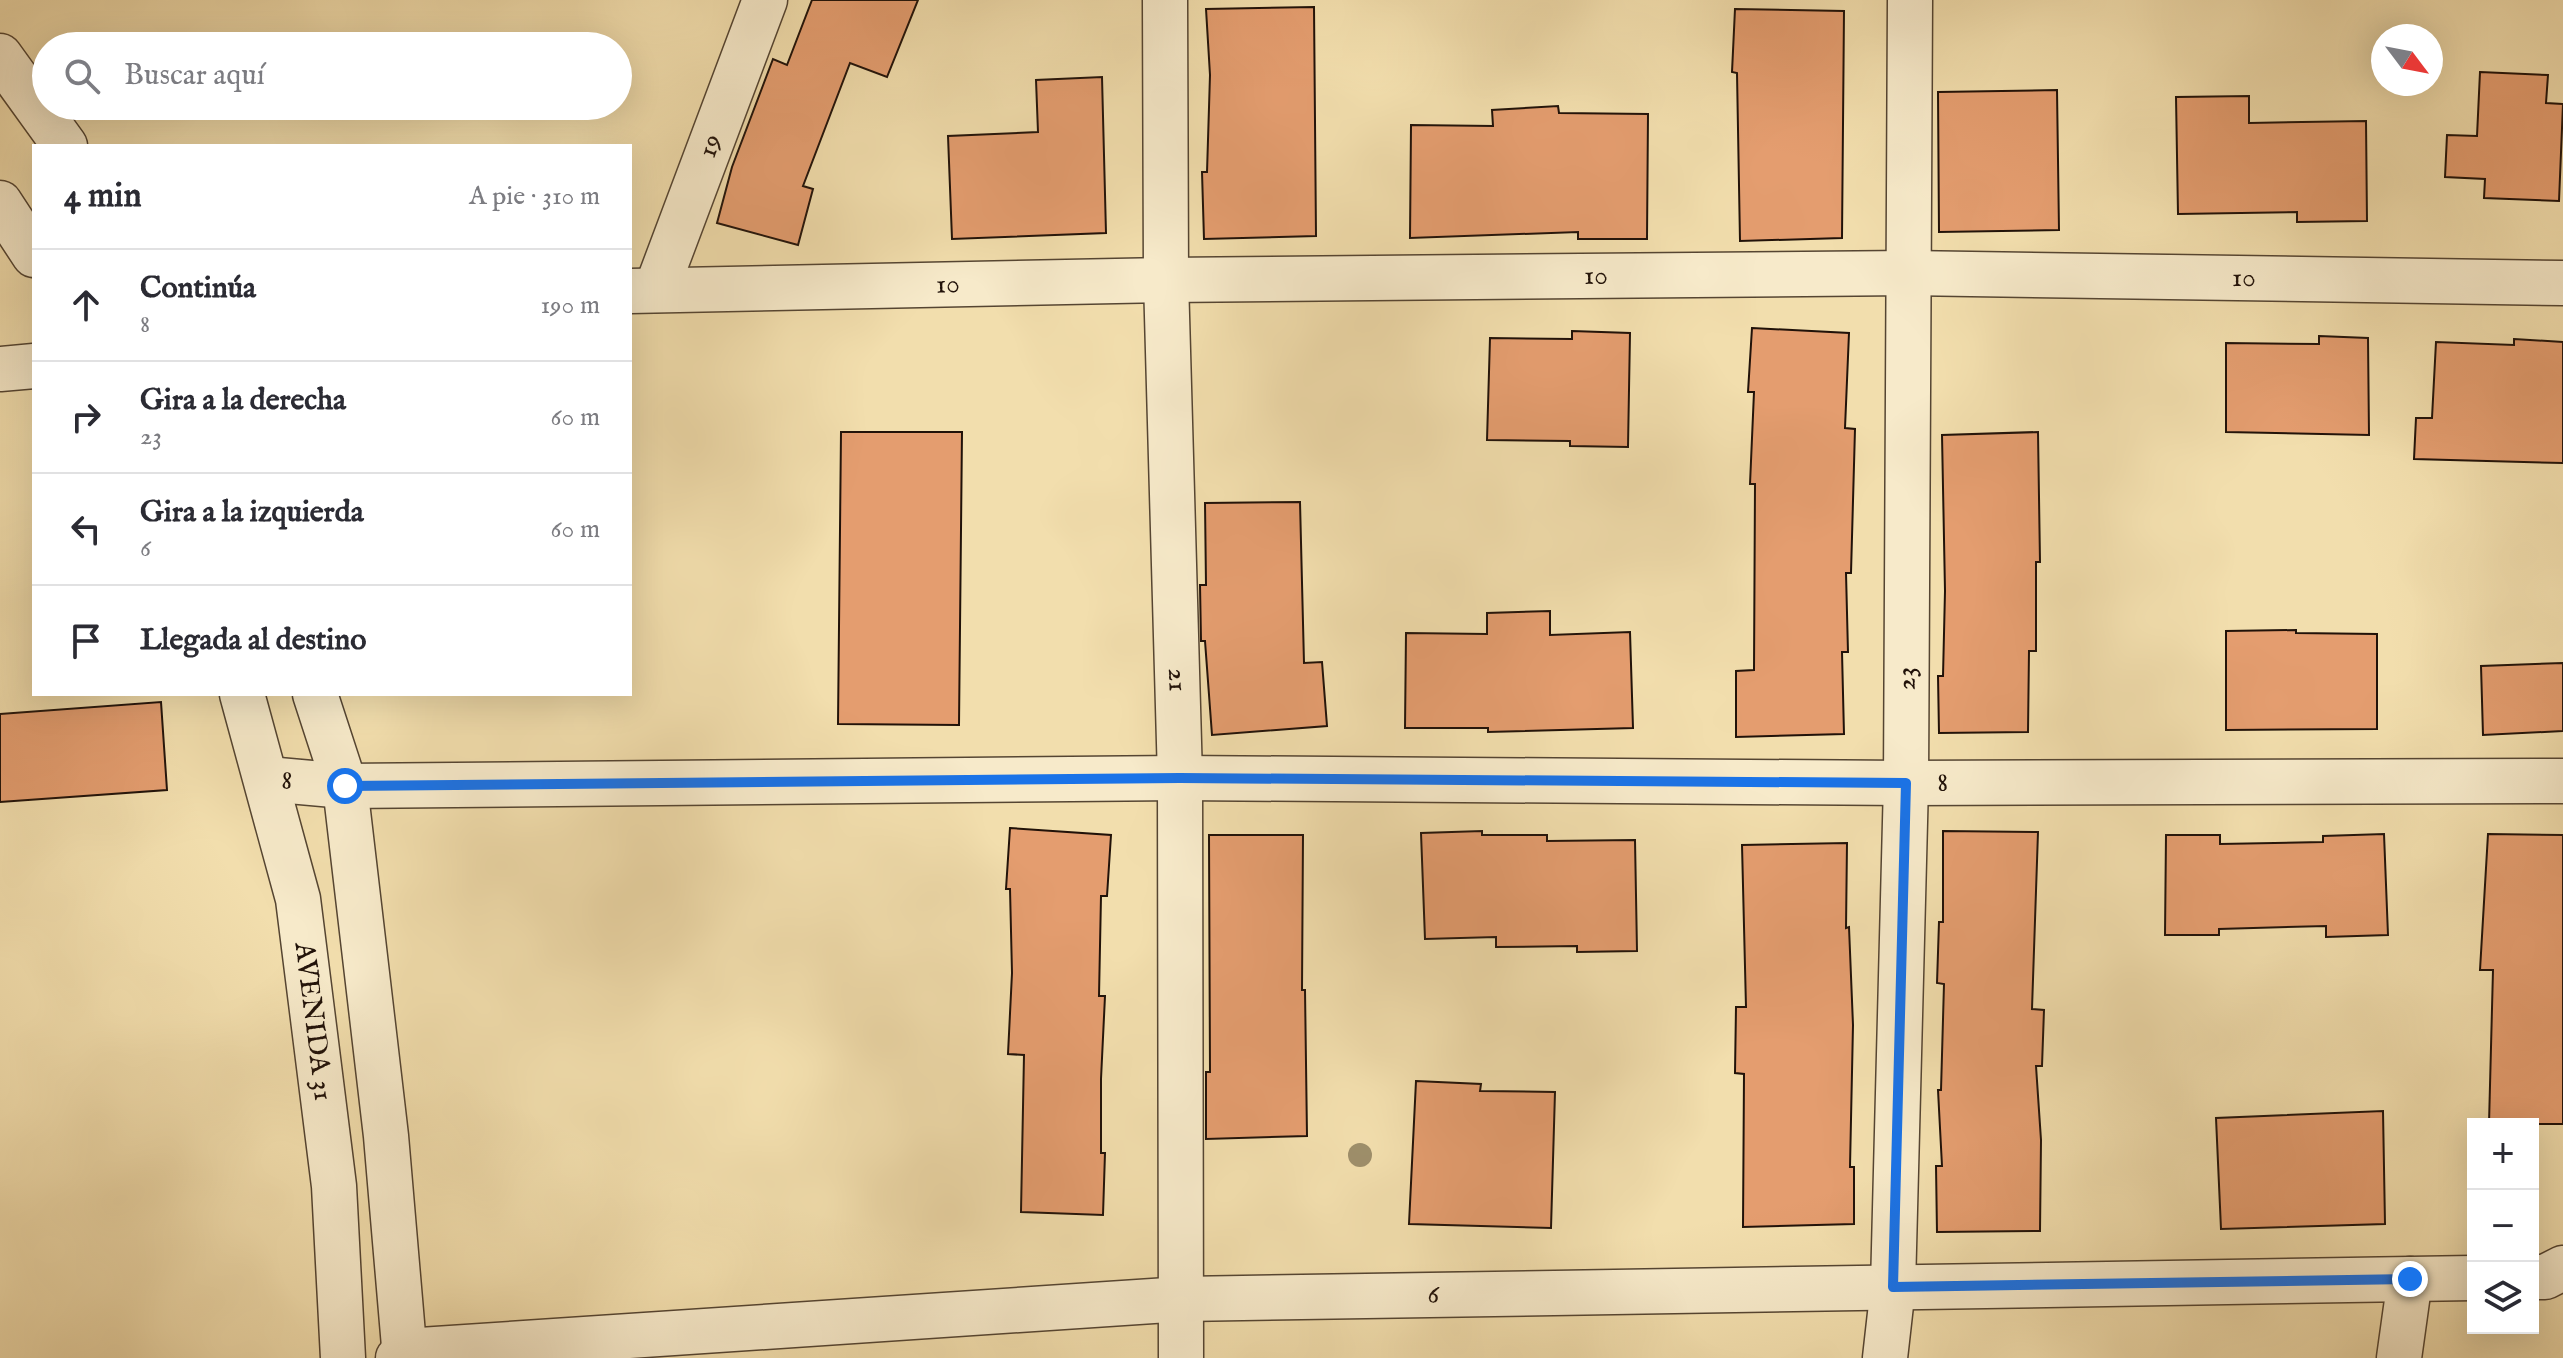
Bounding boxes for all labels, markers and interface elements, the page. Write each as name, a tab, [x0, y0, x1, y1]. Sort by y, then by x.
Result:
north arrow	[2371, 24, 2443, 96]
search box	[32, 32, 632, 120]
icon: search	[60, 54, 104, 98]
text: Buscar aquí	[124, 57, 265, 95]
street label: 19	[690, 129, 731, 163]
text: 4 min	[64, 175, 142, 218]
text: A pie · 310 m	[469, 180, 600, 213]
street label: 10	[1584, 258, 1608, 294]
street label: 10	[2232, 260, 2256, 296]
street label: 10	[936, 267, 960, 302]
text: Continúa	[140, 270, 256, 308]
icon: ahead	[64, 283, 108, 327]
text: 190 m	[540, 289, 600, 322]
text: 8	[140, 308, 150, 341]
text: Gira a la derecha	[140, 382, 346, 420]
icon: right	[64, 395, 108, 439]
text: 60 m	[551, 401, 600, 434]
text: 23	[140, 420, 162, 453]
text: Gira a la izquierda	[140, 494, 364, 532]
icon: left	[64, 507, 108, 551]
text: 60 m	[551, 513, 600, 546]
text: 6	[140, 532, 151, 565]
icon: arrive	[64, 619, 108, 663]
text: Llegada al destino	[140, 622, 366, 660]
street label: 23	[1889, 667, 1924, 691]
street label: 21	[1159, 668, 1195, 692]
street label: 8	[280, 763, 294, 799]
street label: 8	[1937, 765, 1948, 800]
route start	[327, 768, 363, 804]
street label: AVENIDA 31	[286, 939, 341, 1103]
map controls	[2467, 1118, 2539, 1334]
button: +	[2467, 1118, 2539, 1190]
button: −	[2467, 1190, 2539, 1262]
route end	[2392, 1261, 2428, 1297]
button: layers	[2467, 1262, 2539, 1334]
street label: 6	[1427, 1277, 1441, 1313]

